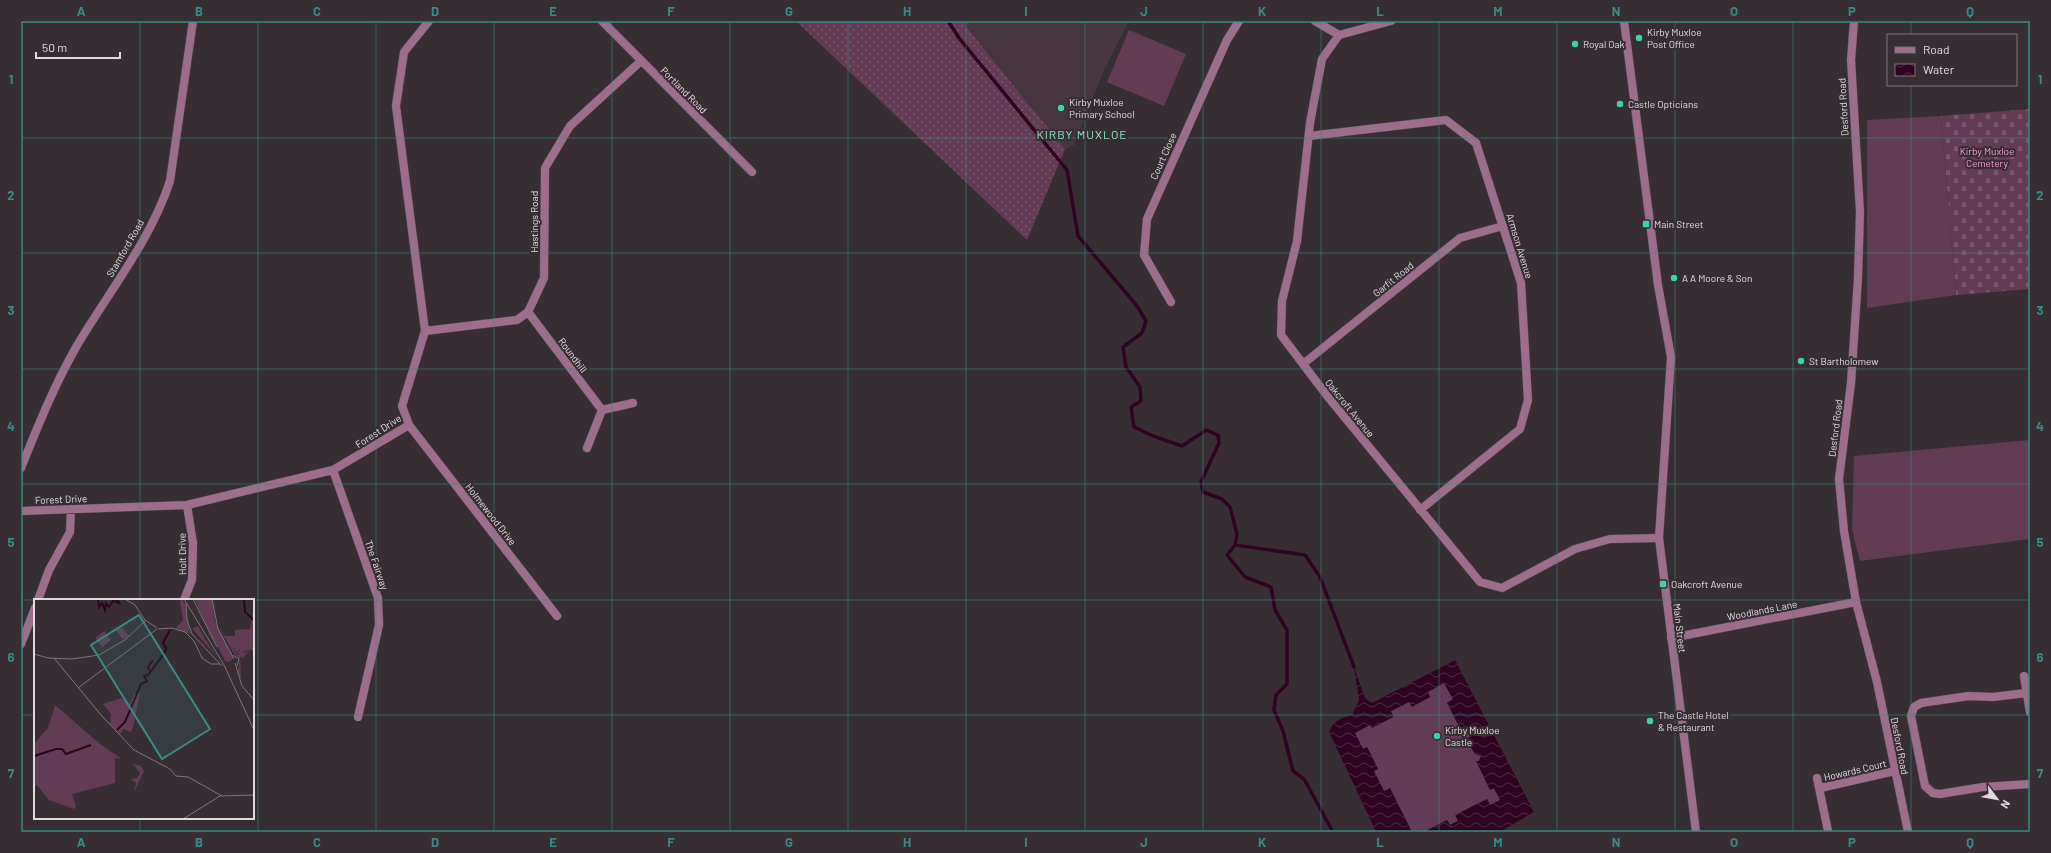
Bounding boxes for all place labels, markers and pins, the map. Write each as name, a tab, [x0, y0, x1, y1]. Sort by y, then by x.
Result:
place label: Kirby Muxloe Post Office	[1647, 26, 1702, 50]
marker: Kirby Muxloe Post Office	[1634, 33, 1644, 43]
place label: Royal Oak	[1583, 38, 1625, 50]
marker: Royal Oak	[1570, 39, 1580, 49]
place label: Kirby Muxloe Primary School	[1069, 96, 1135, 120]
place label: Castle Opticians	[1628, 98, 1698, 110]
marker: Castle Opticians	[1615, 99, 1625, 109]
marker: Kirby Muxloe Primary School	[1056, 103, 1066, 113]
place label: Main Street	[1654, 218, 1704, 230]
marker: Main Street	[1641, 219, 1651, 229]
place label: A A Moore & Son	[1682, 272, 1752, 284]
marker: A A Moore & Son	[1669, 273, 1679, 283]
place label: St Bartholomew	[1809, 355, 1878, 367]
marker: St Bartholomew	[1796, 356, 1806, 366]
place label: Oakcroft Avenue	[1671, 578, 1742, 590]
marker: Oakcroft Avenue	[1658, 579, 1668, 589]
place label: The Castle Hotel & Restaurant	[1658, 709, 1729, 733]
marker: The Castle Hotel & Restaurant	[1645, 716, 1655, 726]
place label: Kirby Muxloe Castle	[1445, 724, 1500, 748]
marker: Kirby Muxloe Castle	[1432, 731, 1442, 741]

